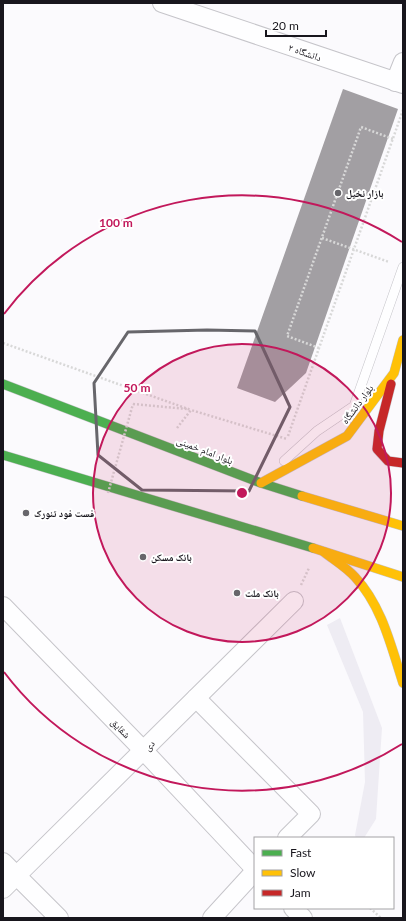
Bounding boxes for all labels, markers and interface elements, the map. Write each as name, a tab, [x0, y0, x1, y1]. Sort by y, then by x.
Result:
scale bar	[266, 12, 326, 38]
text: 20 m	[272, 18, 299, 33]
street label: دانشگاه ۲	[287, 41, 323, 63]
place label: بازار نخیل	[346, 187, 384, 200]
marker: بازار نخیل	[333, 188, 343, 198]
text: 100 m	[99, 215, 133, 230]
text: 50 m	[124, 380, 150, 395]
street label: بلوار دانشگاه	[338, 382, 376, 426]
street label: بلوار امام خمینی	[174, 434, 235, 468]
centre of rings	[235, 486, 249, 500]
place label: فست فود تنورک	[34, 507, 94, 520]
marker: فست فود تنورک	[21, 508, 31, 518]
place label: بانک مسکن	[151, 551, 192, 564]
marker: بانک مسکن	[138, 552, 148, 562]
place label: بانک ملت	[245, 587, 279, 599]
marker: بانک ملت	[232, 588, 242, 598]
street label: شقایق	[108, 716, 134, 741]
street label: دی	[141, 737, 158, 754]
legend	[254, 837, 394, 909]
text: Fast	[290, 845, 312, 860]
text: Slow	[290, 865, 316, 880]
text: Jam	[290, 885, 311, 900]

